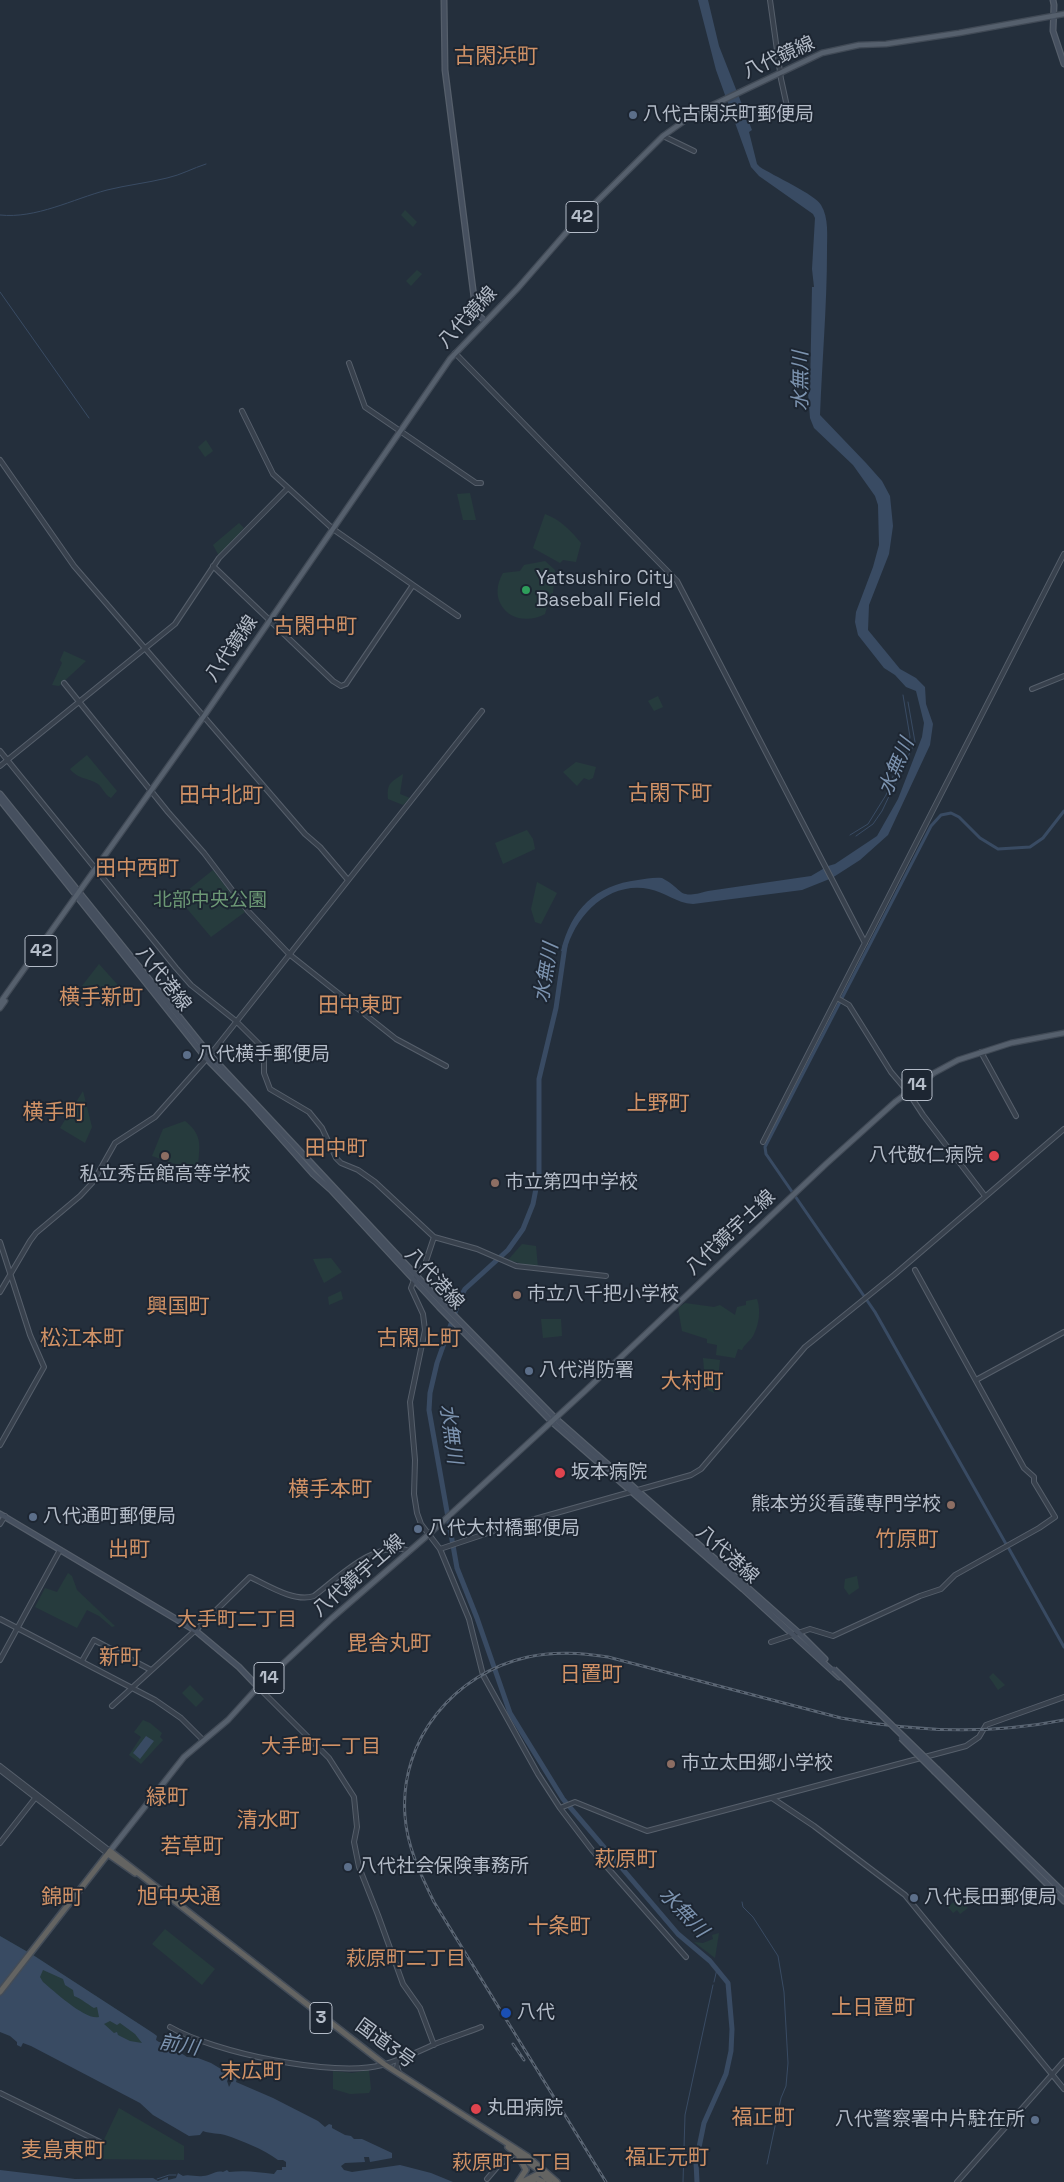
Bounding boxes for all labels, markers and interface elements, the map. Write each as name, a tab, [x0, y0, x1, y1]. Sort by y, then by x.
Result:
street label: 八代鏡線	[740, 32, 818, 84]
district label: 古閑浜町	[454, 44, 538, 70]
place label: 八代古閑浜町郵便局	[643, 104, 814, 126]
marker: 八代古閑浜町郵便局	[627, 109, 639, 121]
road number: 42	[566, 202, 598, 232]
street label: 八代鏡線	[434, 282, 502, 354]
water label: 水無川	[790, 351, 814, 411]
place label: Yatsushiro City Baseball Field	[536, 568, 674, 612]
marker: Yatsushiro City Baseball Field	[520, 584, 532, 596]
street label: 八代鏡線	[201, 611, 263, 687]
district label: 古閑中町	[273, 614, 357, 640]
water label: 水無川	[874, 735, 920, 799]
district label: 古閑下町	[628, 781, 712, 807]
district label: 田中北町	[179, 783, 263, 809]
district label: 田中西町	[95, 856, 179, 882]
park label: 北部中央公園	[153, 890, 267, 912]
road number: 42	[25, 936, 57, 966]
water label: 水無川	[530, 941, 564, 1005]
street label: 八代港線	[131, 942, 195, 1016]
district label: 横手新町	[59, 985, 143, 1011]
district label: 田中東町	[318, 993, 402, 1019]
place label: 八代横手郵便局	[197, 1044, 330, 1066]
marker: 八代横手郵便局	[181, 1049, 193, 1061]
road number: 14	[902, 1070, 932, 1100]
district label: 上野町	[627, 1091, 689, 1117]
district label: 横手町	[23, 1100, 85, 1126]
district label: 田中町	[305, 1136, 367, 1162]
place label: 八代敬仁病院	[869, 1145, 983, 1167]
marker: 八代敬仁病院	[987, 1149, 1001, 1163]
marker: 私立秀岳館高等学校	[159, 1150, 171, 1162]
place label: 私立秀岳館高等学校	[80, 1164, 250, 1186]
place label: 市立第四中学校	[505, 1172, 638, 1194]
marker: 市立第四中学校	[489, 1177, 501, 1189]
street label: 八代鏡宇土線	[682, 1186, 780, 1280]
street label: 八代港線	[400, 1243, 468, 1315]
place label: 市立八千把小学校	[527, 1284, 679, 1306]
marker: 市立八千把小学校	[511, 1289, 523, 1301]
district label: 興国町	[147, 1294, 209, 1320]
district label: 松江本町	[40, 1326, 124, 1352]
district label: 古閑上町	[377, 1326, 461, 1352]
place label: 八代消防署	[539, 1360, 634, 1382]
marker: 八代消防署	[523, 1365, 535, 1377]
district label: 大村町	[661, 1369, 723, 1395]
water label: 水無川	[434, 1403, 466, 1465]
place label: 坂本病院	[571, 1462, 647, 1484]
marker: 坂本病院	[553, 1466, 567, 1480]
district label: 横手本町	[288, 1477, 372, 1503]
place label: 熊本労災看護専門学校	[751, 1494, 941, 1516]
marker: 熊本労災看護専門学校	[945, 1499, 957, 1511]
place label: 八代通町郵便局	[43, 1506, 176, 1528]
marker: 八代通町郵便局	[27, 1511, 39, 1523]
place label: 八代大村橋郵便局	[428, 1518, 580, 1540]
street label: 八代港線	[691, 1521, 763, 1589]
marker: 八代大村橋郵便局	[412, 1523, 424, 1535]
district label: 竹原町	[876, 1527, 938, 1553]
street label: 八代鏡宇土線	[309, 1530, 409, 1622]
district label: 出町	[108, 1537, 150, 1563]
district label: 大手町二丁目	[177, 1609, 297, 1633]
district label: 毘舎丸町	[347, 1631, 431, 1657]
district label: 新町	[99, 1645, 141, 1671]
road number: 14	[254, 1662, 284, 1694]
district label: 日置町	[560, 1662, 622, 1688]
district label: 大手町一丁目	[261, 1736, 381, 1760]
place label: 市立太田郷小学校	[681, 1753, 833, 1775]
marker: 市立太田郷小学校	[665, 1758, 677, 1770]
district label: 緑町	[146, 1785, 188, 1811]
district label: 清水町	[237, 1808, 299, 1834]
district label: 若草町	[161, 1834, 223, 1860]
district label: 萩原町	[595, 1847, 657, 1873]
place label: 八代社会保険事務所	[358, 1856, 529, 1878]
marker: 八代社会保険事務所	[342, 1861, 354, 1873]
water label: 水無川	[654, 1883, 712, 1943]
district label: 旭中央通	[137, 1884, 221, 1910]
district label: 錦町	[41, 1885, 83, 1911]
place label: 八代長田郵便局	[924, 1887, 1057, 1909]
marker: 八代長田郵便局	[908, 1892, 920, 1904]
district label: 十条町	[528, 1914, 590, 1940]
district label: 萩原町二丁目	[346, 1948, 466, 1972]
district label: 上日置町	[831, 1995, 915, 2021]
road number: 3	[310, 2002, 332, 2034]
place label: 八代	[517, 2002, 555, 2024]
marker: 八代	[499, 2006, 513, 2020]
street label: 国道3号	[351, 2015, 419, 2073]
water label: 前川	[157, 2031, 201, 2061]
district label: 末広町	[221, 2059, 283, 2085]
place label: 丸田病院	[487, 2098, 563, 2120]
marker: 丸田病院	[469, 2102, 483, 2116]
district label: 福正町	[732, 2105, 794, 2131]
place label: 八代警察署中片駐在所	[835, 2109, 1025, 2131]
marker: 八代警察署中片駐在所	[1029, 2114, 1041, 2126]
district label: 麦島東町	[21, 2138, 105, 2164]
district label: 福正元町	[625, 2145, 709, 2171]
district label: 萩原町一丁目	[452, 2152, 572, 2176]

